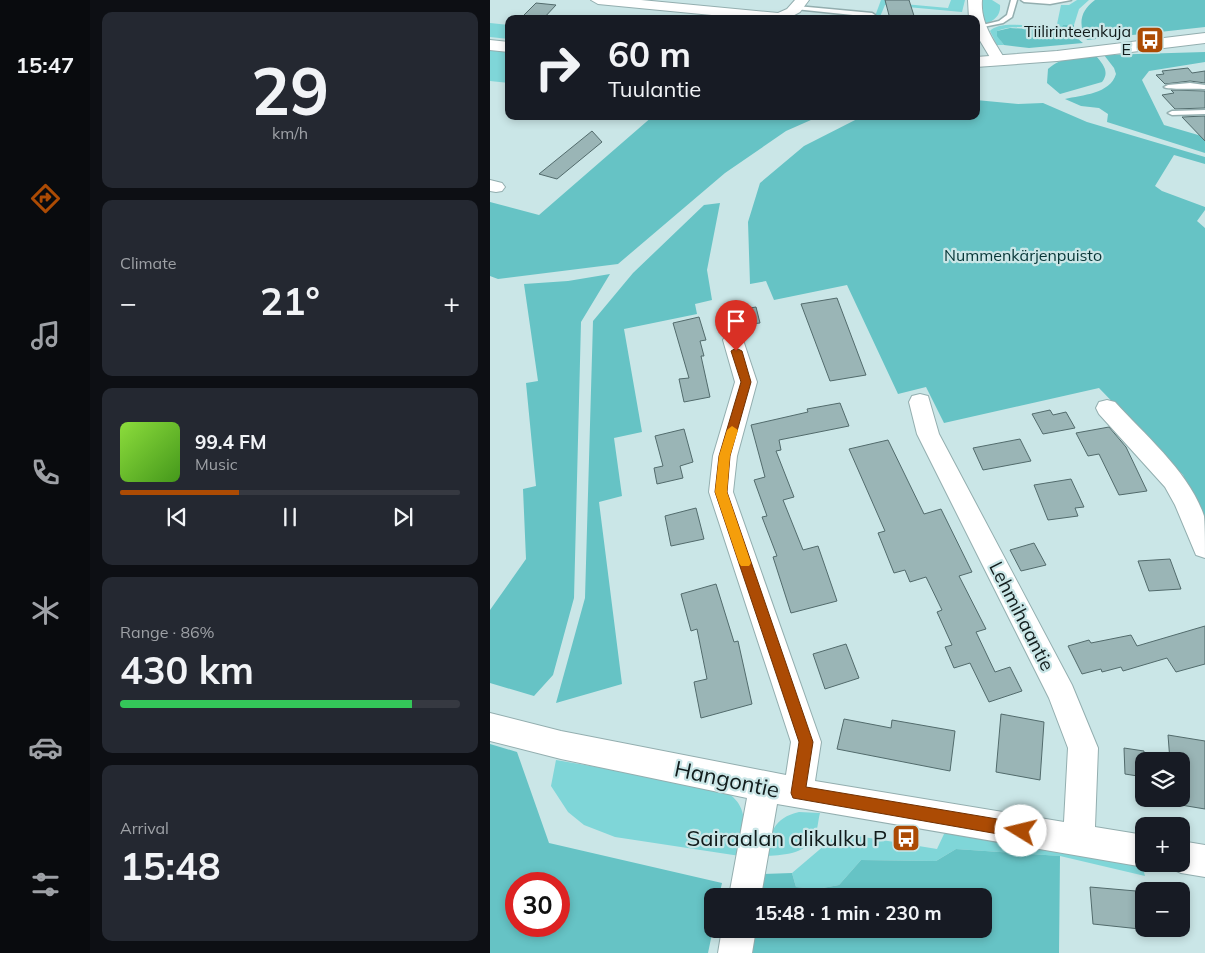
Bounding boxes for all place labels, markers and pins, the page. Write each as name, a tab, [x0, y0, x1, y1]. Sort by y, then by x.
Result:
place label: Tiilirinteenkuja E	[1024, 21, 1131, 59]
bus stop icon: Tiilirinteenkuja E	[1135, 25, 1165, 55]
pin	[715, 300, 757, 351]
bus stop icon: Sairaalan alikulku P	[891, 823, 921, 853]
place label: Sairaalan alikulku P	[686, 824, 887, 852]

